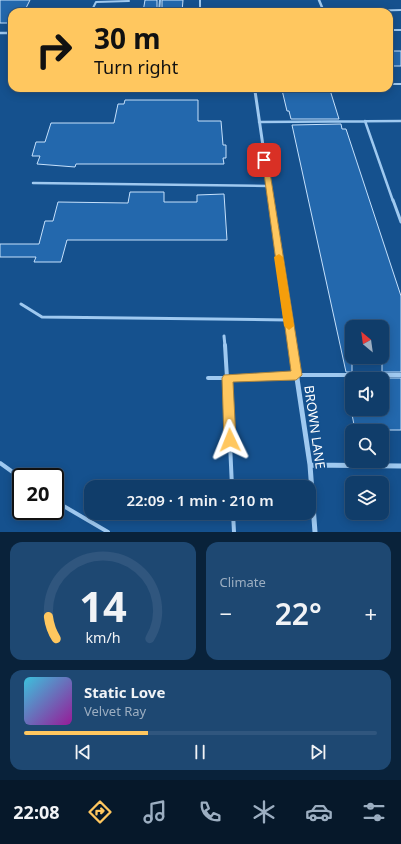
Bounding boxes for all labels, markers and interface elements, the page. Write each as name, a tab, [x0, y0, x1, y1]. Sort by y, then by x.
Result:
text: 30 m	[94, 19, 161, 57]
icon: right	[28, 24, 80, 76]
text: Turn right	[94, 55, 178, 79]
pin	[247, 143, 281, 177]
icon: arrive	[253, 149, 275, 171]
north arrow	[345, 320, 389, 364]
map controls	[345, 320, 389, 520]
button: sound	[345, 372, 389, 416]
street label: BROWN LANE	[300, 384, 330, 470]
position arrow	[209, 419, 251, 461]
button: search	[345, 424, 389, 468]
speed limit sign: 20	[12, 468, 64, 520]
button: layers	[345, 476, 389, 520]
text: 22:09 · 1 min · 210 m	[126, 490, 274, 510]
text: Climate	[220, 573, 266, 591]
text: 14	[79, 578, 127, 634]
text: 22°	[275, 593, 322, 634]
text: −	[220, 598, 232, 628]
text: +	[364, 598, 377, 628]
text: km/h	[85, 628, 120, 647]
text: Static Love	[84, 682, 165, 702]
text: Velvet Ray	[84, 702, 146, 720]
icon: previous	[72, 741, 94, 763]
icon: pause	[189, 741, 211, 763]
icon: next	[307, 741, 329, 763]
icon: directions	[86, 798, 114, 826]
icon: music	[141, 798, 169, 826]
icon: phone	[196, 798, 224, 826]
icon: climate	[250, 798, 278, 826]
icon: car	[305, 798, 333, 826]
icon: filters	[360, 798, 388, 826]
text: 22:08	[13, 800, 60, 824]

